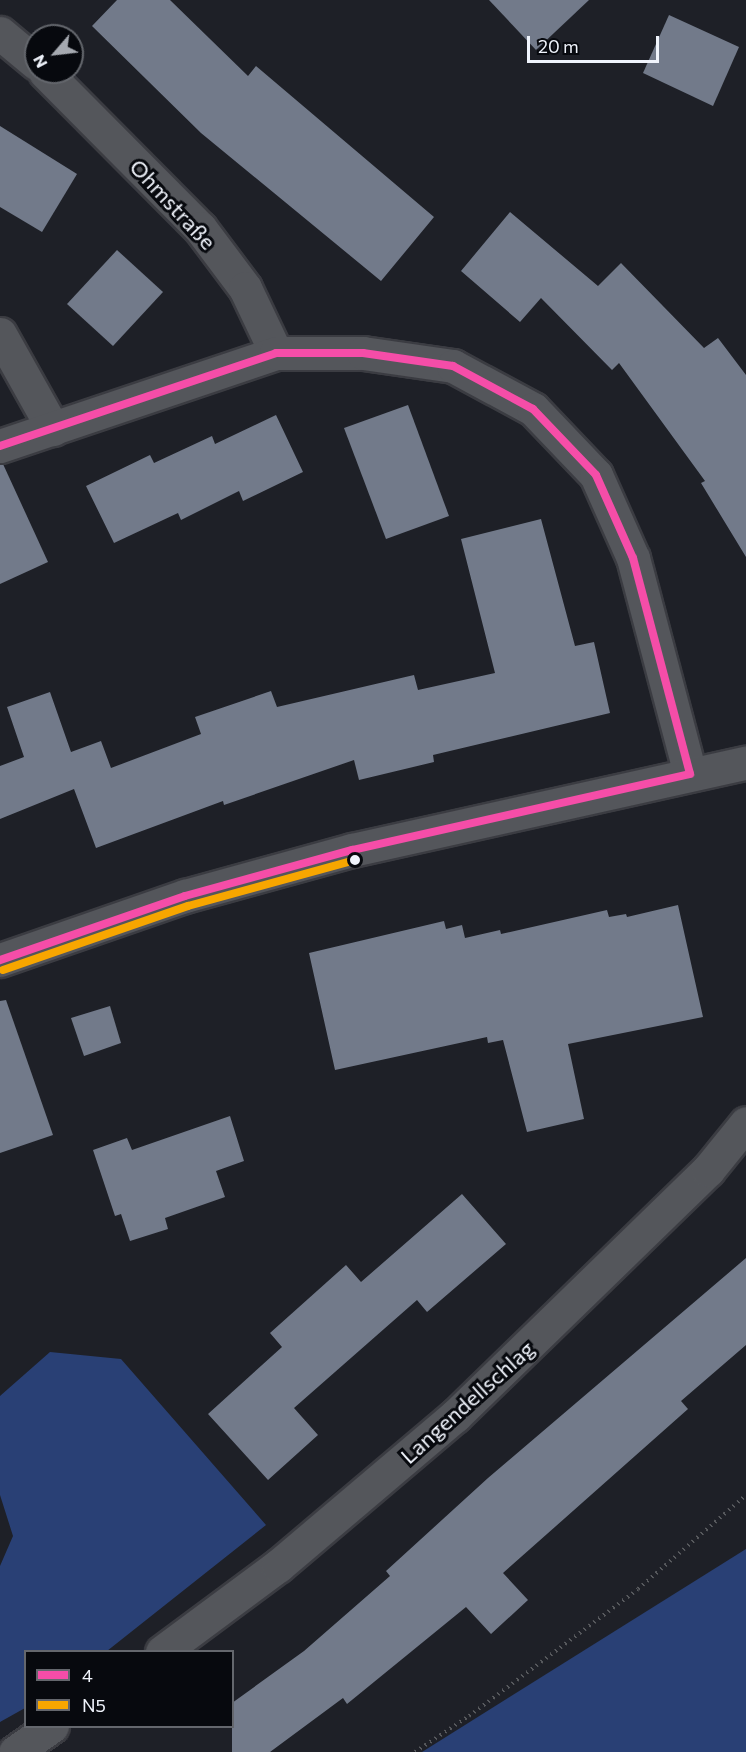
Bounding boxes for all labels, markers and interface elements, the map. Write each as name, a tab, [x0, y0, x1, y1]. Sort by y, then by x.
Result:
north arrow	[24, 24, 84, 84]
scale bar	[530, 24, 662, 62]
text: 20 m	[538, 35, 579, 57]
text: N	[28, 52, 51, 72]
street label: Ohmstraße	[125, 153, 221, 255]
unlabelled marker	[349, 854, 361, 866]
street label: Langendellschlag	[395, 1335, 539, 1469]
legend	[24, 1650, 234, 1728]
text: 4	[82, 1664, 93, 1686]
text: N5	[82, 1694, 106, 1716]

